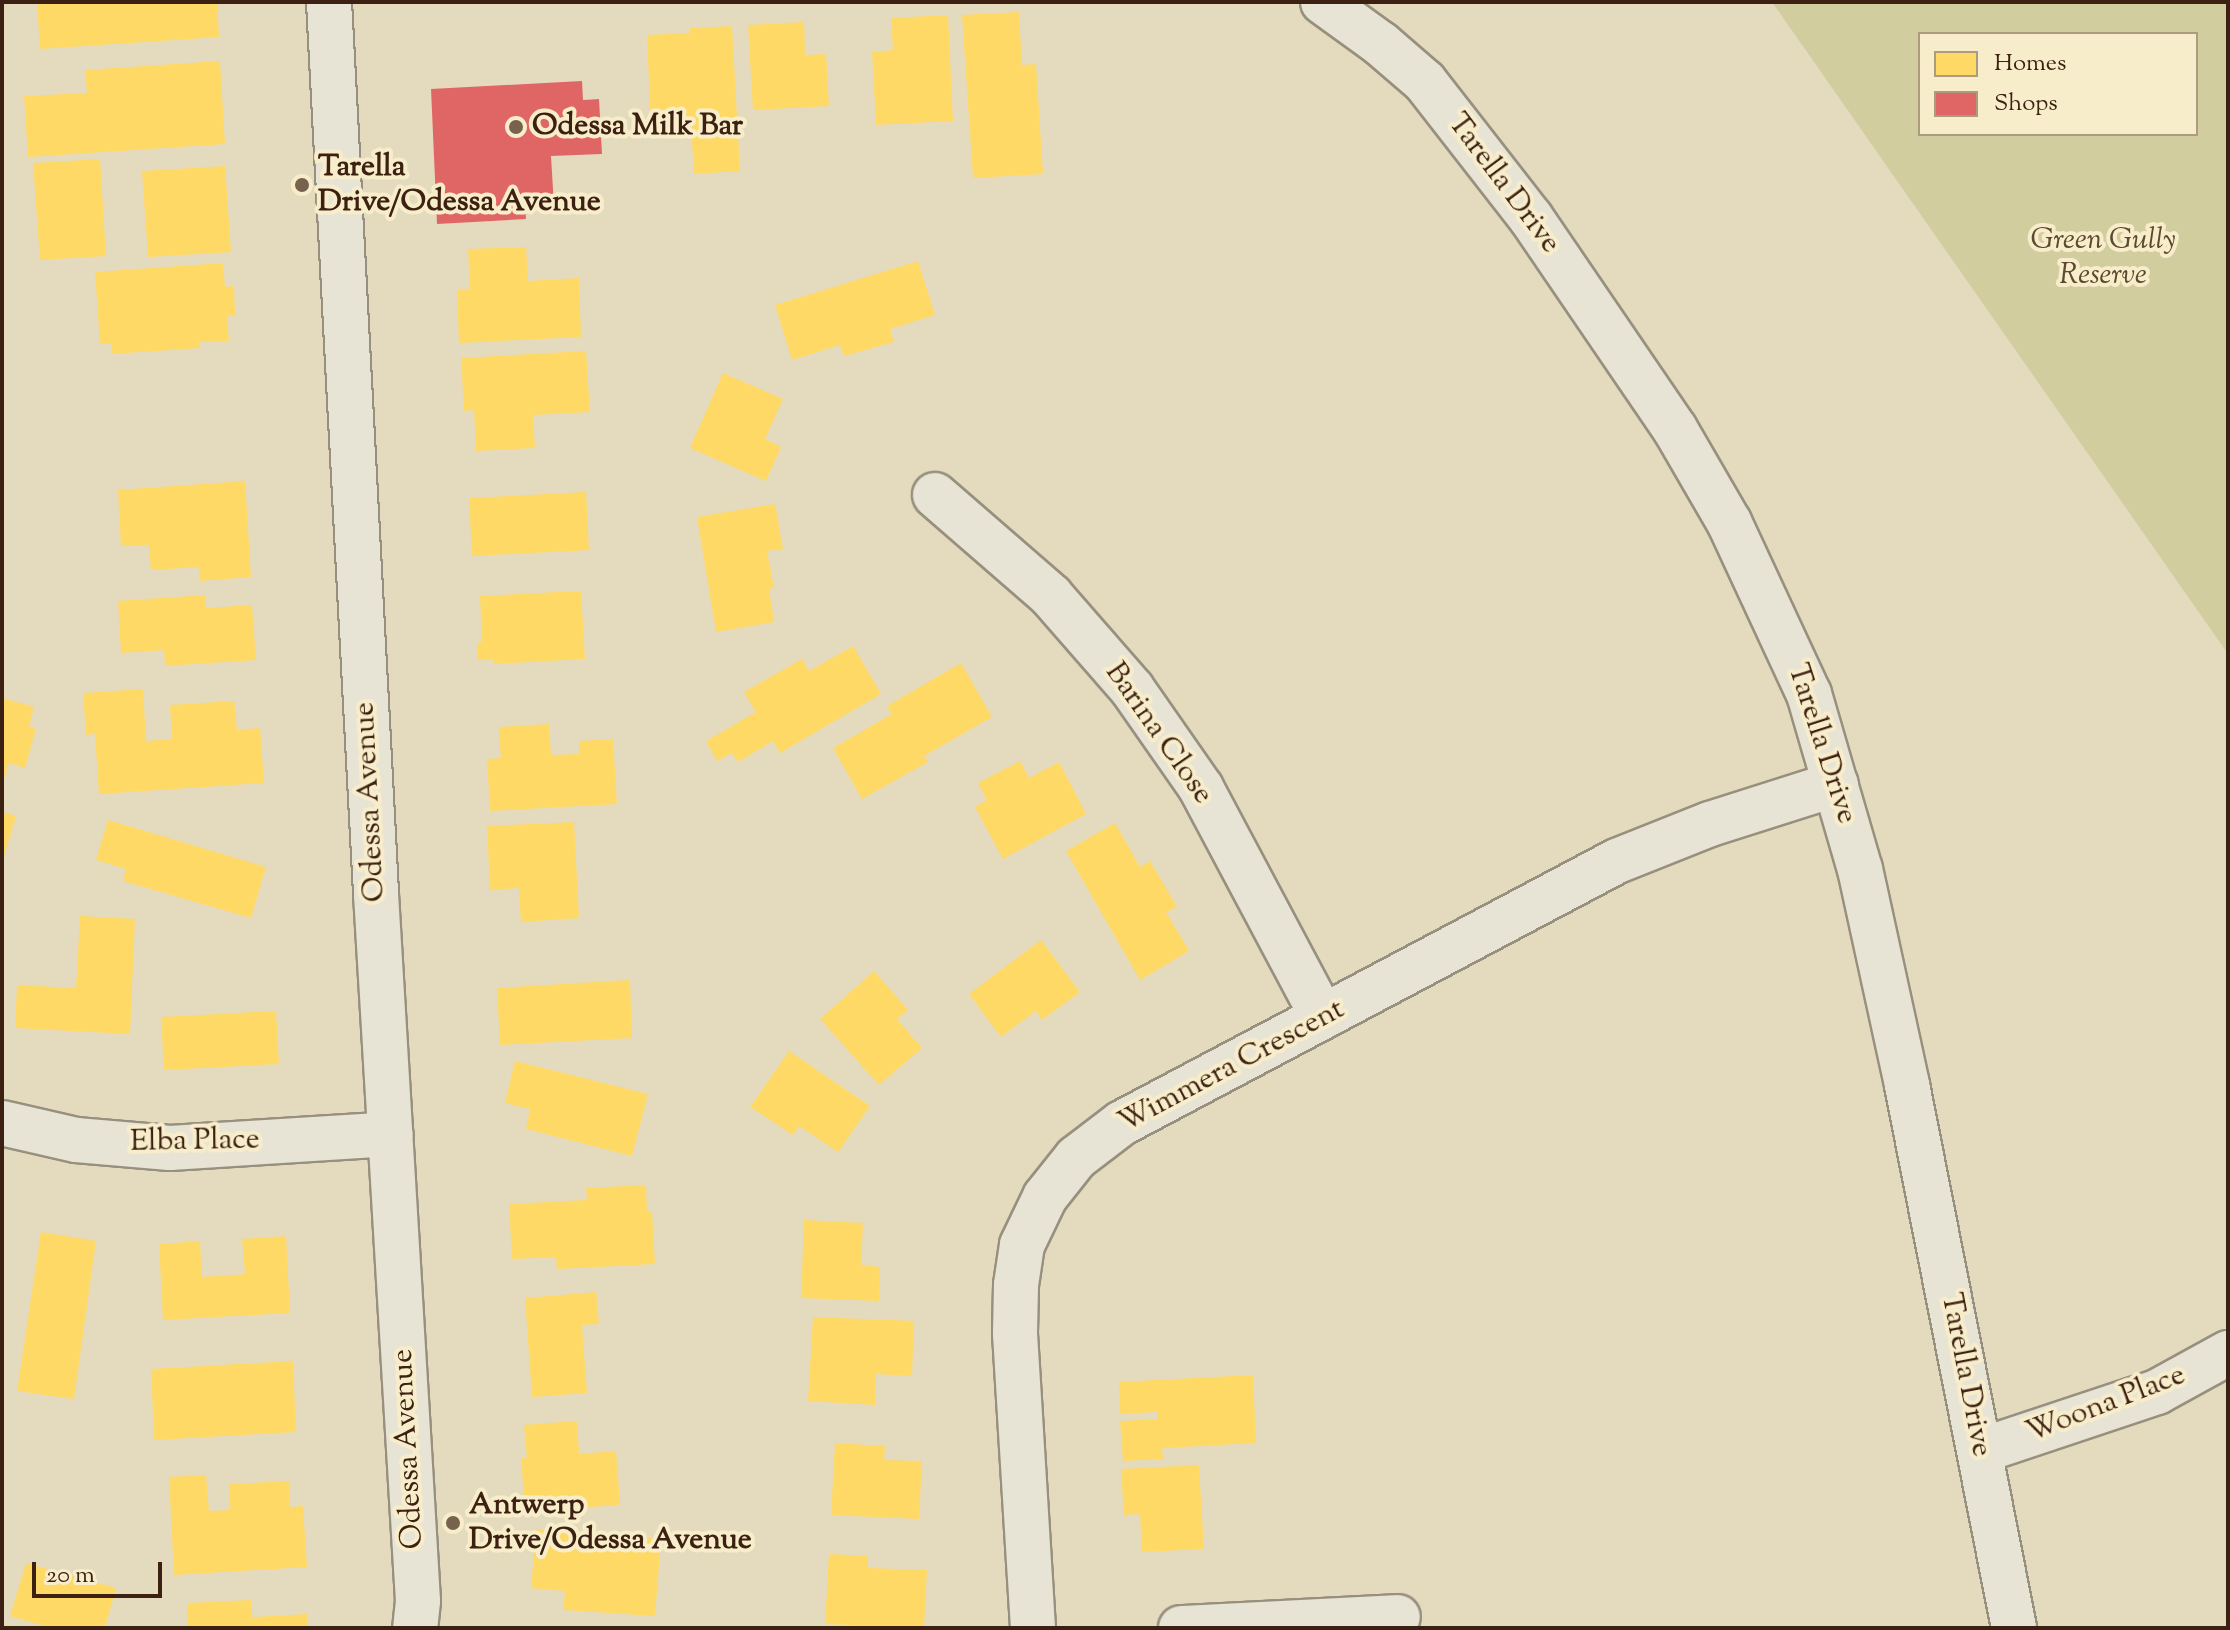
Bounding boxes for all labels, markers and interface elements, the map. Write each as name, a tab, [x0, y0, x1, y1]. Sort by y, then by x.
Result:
legend	[1918, 32, 2198, 136]
text: Homes	[1994, 47, 2066, 81]
text: Shops	[1994, 87, 2058, 121]
street label: Tarella Drive	[1439, 107, 1567, 261]
place label: Odessa Milk Bar	[532, 109, 743, 145]
marker: Odessa Milk Bar	[507, 118, 525, 136]
place label: Tarella Drive/Odessa Avenue	[318, 150, 601, 220]
marker: Tarella Drive/Odessa Avenue	[293, 176, 311, 194]
park label: Green Gully Reserve	[2030, 223, 2176, 294]
street label: Barina Close	[1096, 656, 1220, 812]
street label: Tarella Drive	[1778, 659, 1864, 829]
street label: Odessa Avenue	[348, 701, 394, 903]
street label: Wimmera Crescent	[1113, 992, 1351, 1142]
street label: Elba Place	[130, 1123, 260, 1161]
street label: Tarella Drive	[1931, 1290, 1999, 1460]
street label: Odessa Avenue	[386, 1348, 432, 1550]
street label: Woona Place	[2021, 1358, 2191, 1452]
place label: Antwerp Drive/Odessa Avenue	[469, 1488, 752, 1558]
marker: Antwerp Drive/Odessa Avenue	[444, 1514, 462, 1532]
scale bar	[36, 1546, 166, 1596]
text: 20 m	[46, 1559, 95, 1593]

